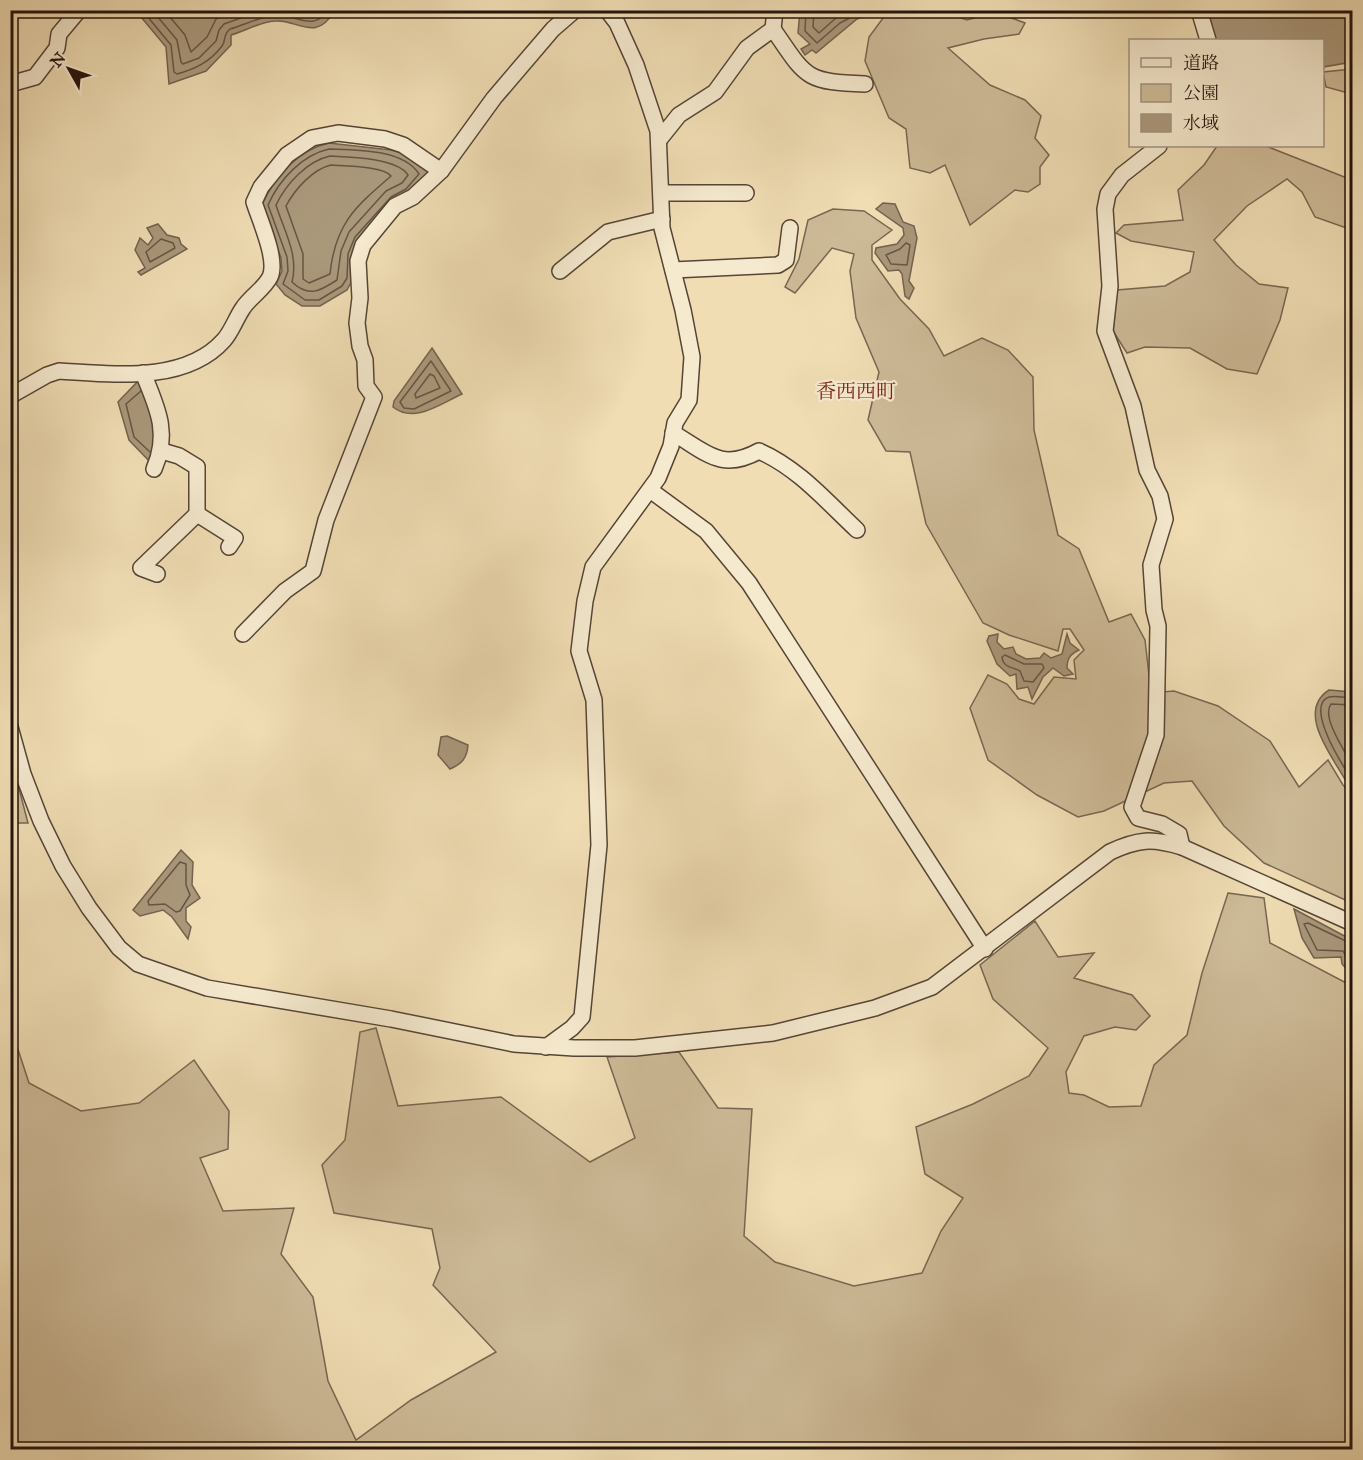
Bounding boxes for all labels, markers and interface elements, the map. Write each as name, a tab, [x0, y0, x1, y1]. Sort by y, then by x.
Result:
north arrow	[39, 39, 99, 99]
legend	[1129, 39, 1324, 147]
text: N	[46, 48, 70, 71]
text: 道路	[1183, 52, 1219, 74]
text: 公園	[1183, 82, 1219, 104]
text: 水域	[1183, 112, 1219, 134]
district label: 香西西町	[816, 379, 896, 403]

